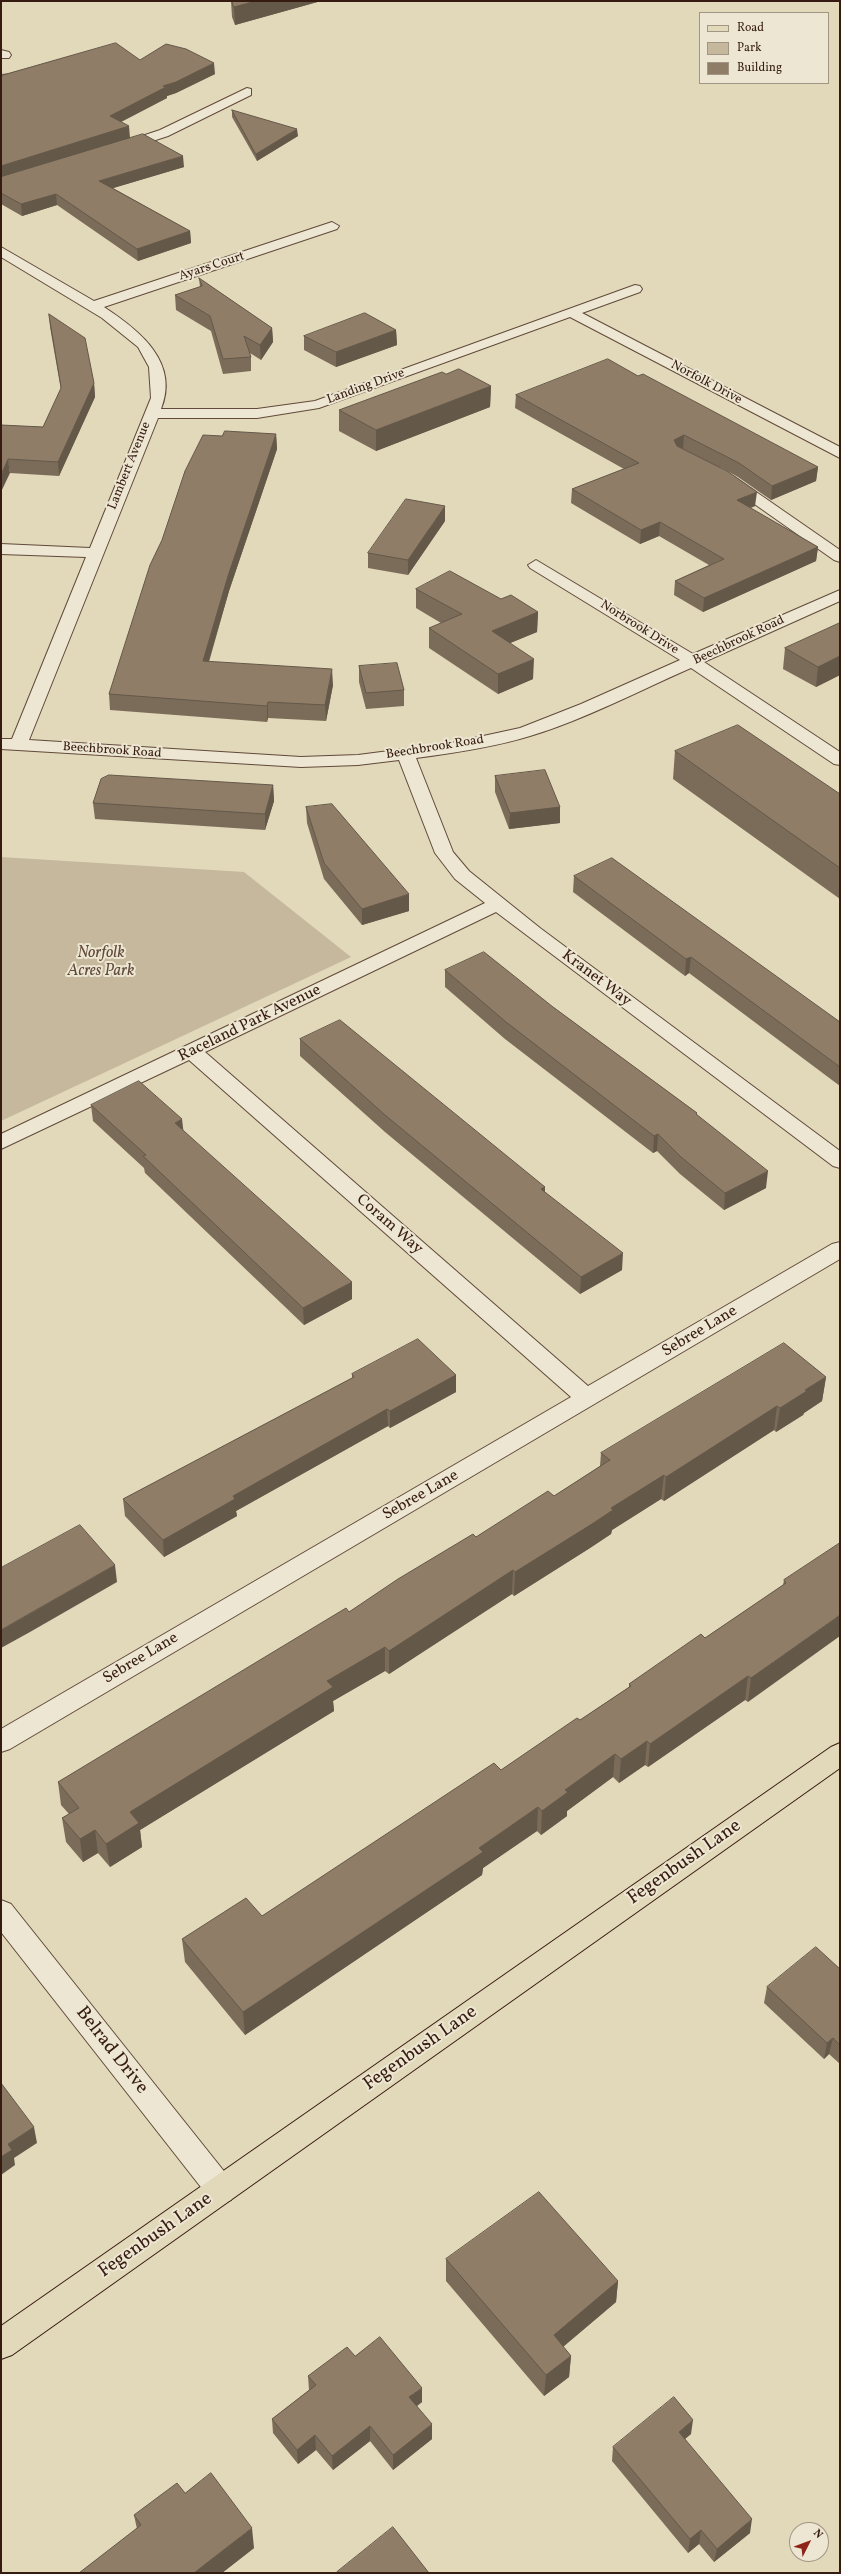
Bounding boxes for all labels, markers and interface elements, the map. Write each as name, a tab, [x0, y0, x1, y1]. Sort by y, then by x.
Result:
legend	[699, 12, 829, 84]
text: Road	[737, 20, 764, 36]
text: Park	[737, 40, 762, 56]
text: Building	[737, 60, 782, 76]
street label: Ayars Court	[177, 249, 247, 285]
street label: Norfolk Drive	[668, 358, 744, 408]
street label: Landing Drive	[325, 366, 407, 408]
street label: Lambert Avenue	[105, 420, 155, 512]
street label: Norbrook Drive	[597, 598, 681, 658]
street label: Beechbrook Road	[691, 613, 787, 669]
street label: Beechbrook Road	[385, 733, 485, 763]
street label: Beechbrook Road	[62, 740, 162, 762]
park label: Norfolk Acres Park	[68, 944, 134, 982]
street label: Kranet Way	[557, 946, 635, 1012]
street label: Raceland Park Avenue	[176, 981, 324, 1067]
street label: Coram Way	[352, 1191, 426, 1259]
street label: Sebree Lane	[659, 1302, 741, 1362]
street label: Sebree Lane	[380, 1467, 462, 1525]
street label: Sebree Lane	[100, 1629, 182, 1689]
street label: Fegenbush Lane	[624, 1815, 746, 1911]
street label: Fegenbush Lane	[360, 2001, 482, 2097]
street label: Belrad Drive	[70, 2003, 152, 2099]
street label: Fegenbush Lane	[95, 2188, 217, 2284]
north arrow	[789, 2522, 829, 2562]
text: N	[809, 2526, 826, 2542]

